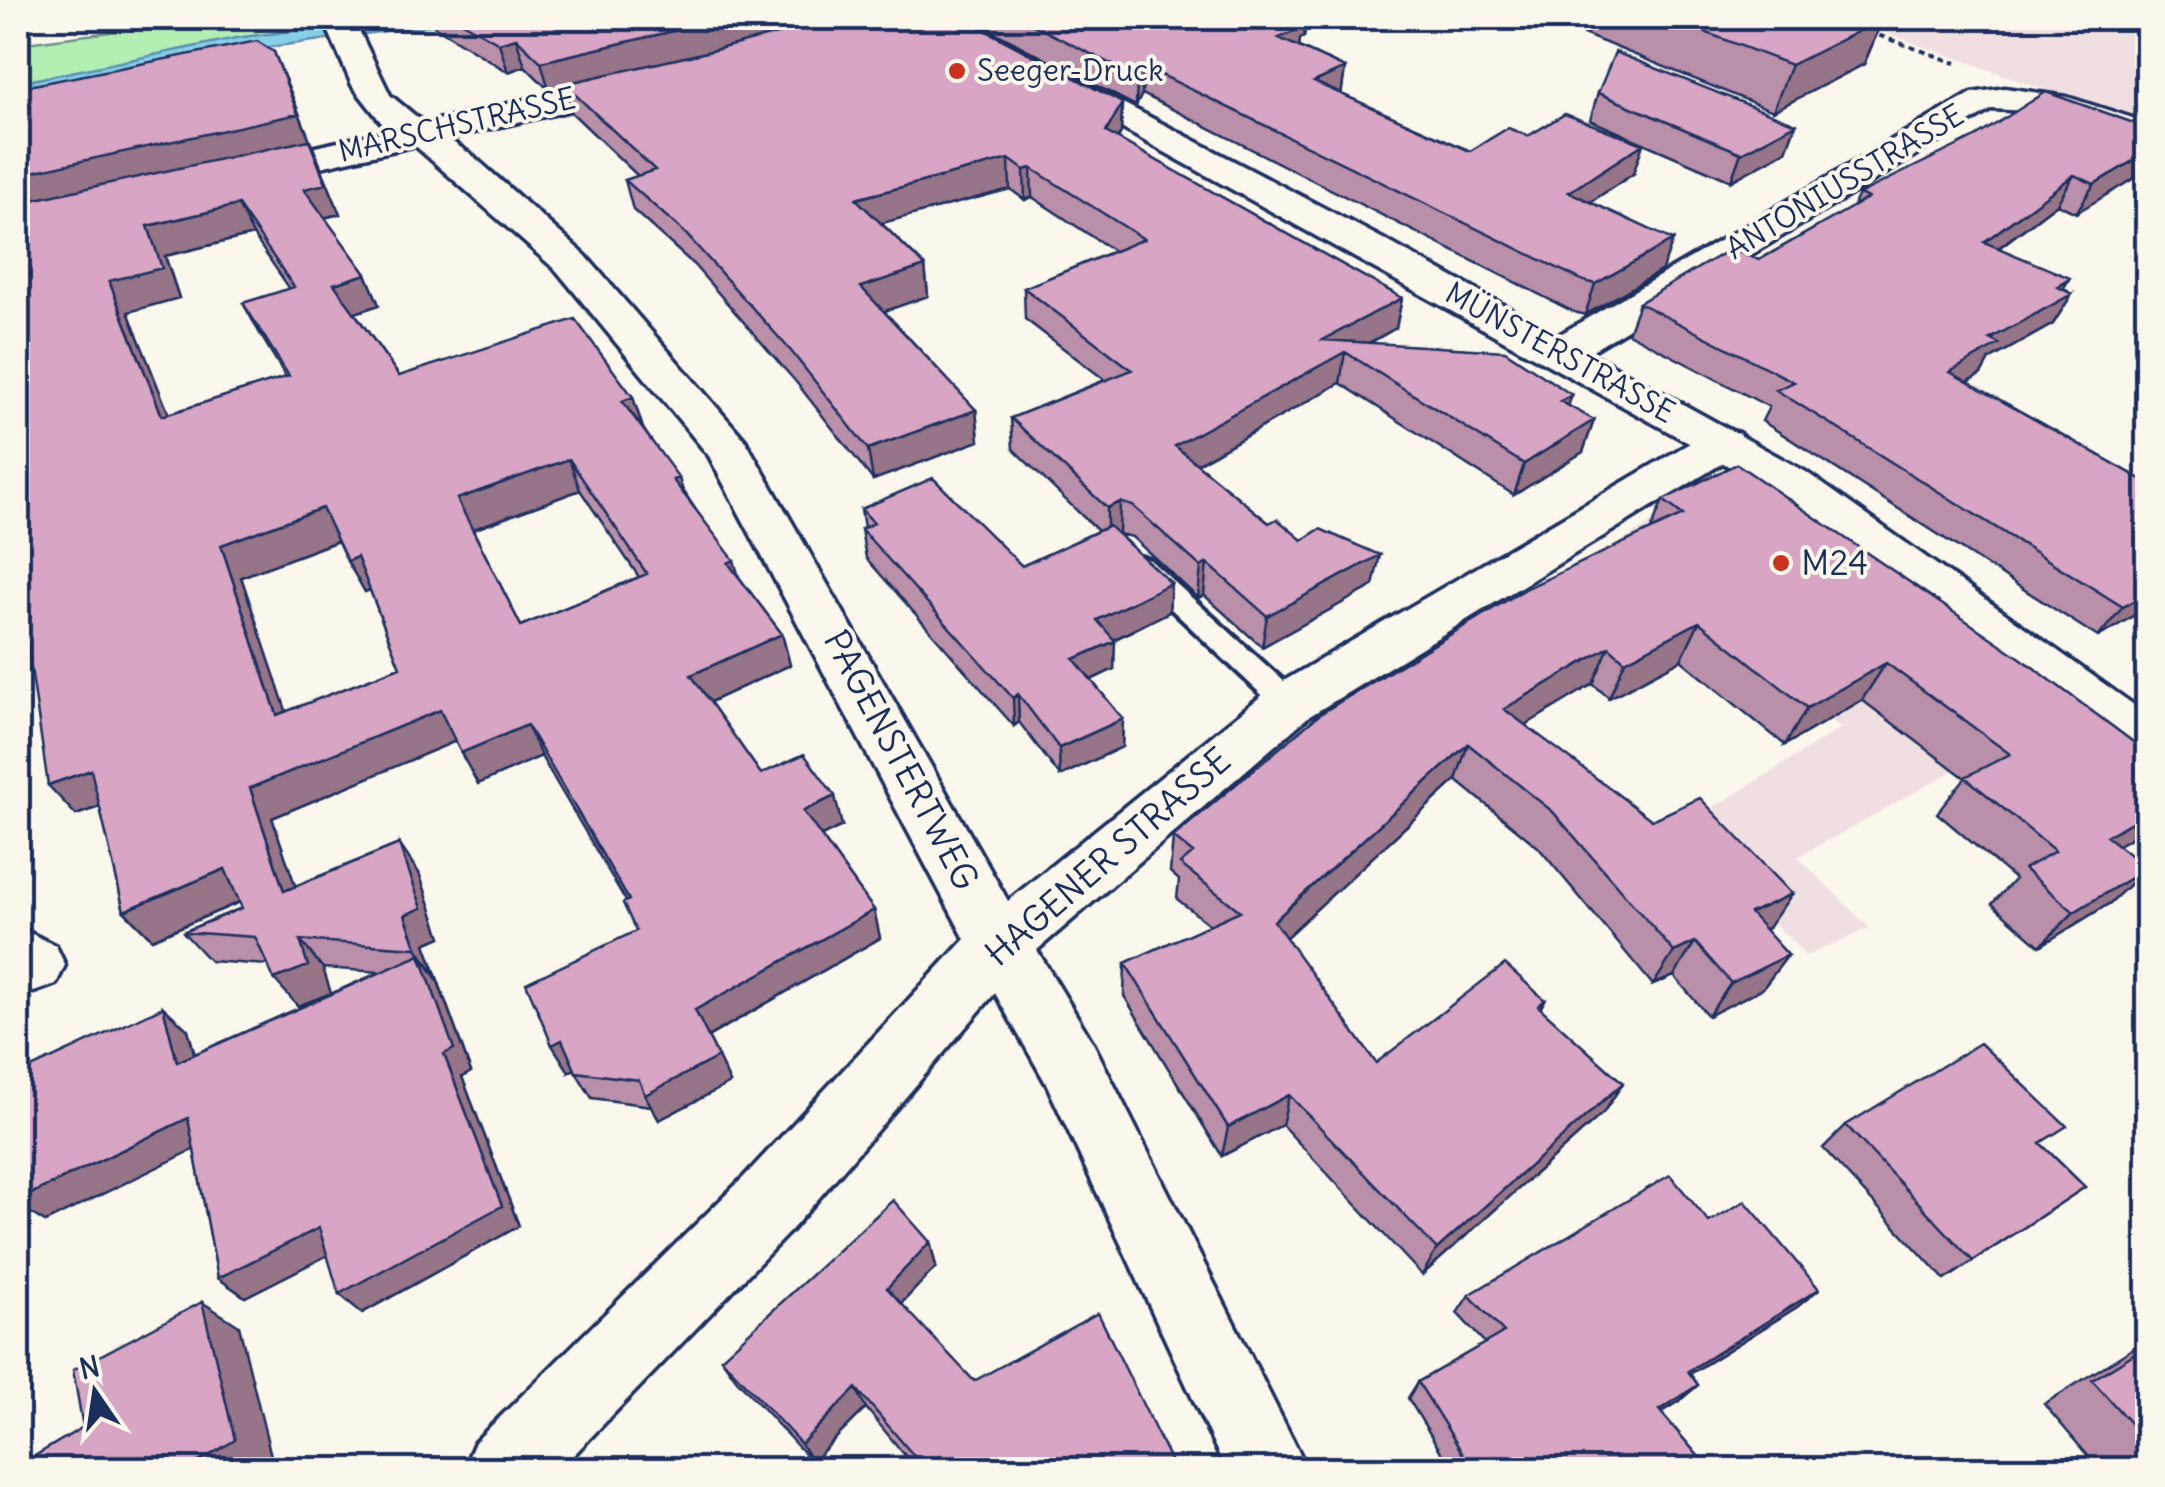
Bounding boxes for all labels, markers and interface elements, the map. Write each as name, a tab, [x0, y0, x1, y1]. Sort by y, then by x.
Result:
place label: Seeger-Druck	[977, 51, 1164, 89]
marker: Seeger-Druck	[946, 60, 968, 82]
street label: MARSCHSTRASSE	[335, 78, 579, 170]
street label: ANTONIUSSTRASSE	[1719, 95, 1970, 267]
street label: MÜNSTERSTRASSE	[1439, 273, 1682, 431]
place label: M24	[1801, 540, 1868, 584]
marker: M24	[1770, 552, 1792, 574]
street label: PAGENSTERTWEG	[815, 622, 989, 897]
street label: HAGENER STRASSE	[976, 738, 1239, 975]
north arrow	[45, 1342, 145, 1442]
text: N	[76, 1348, 103, 1387]

